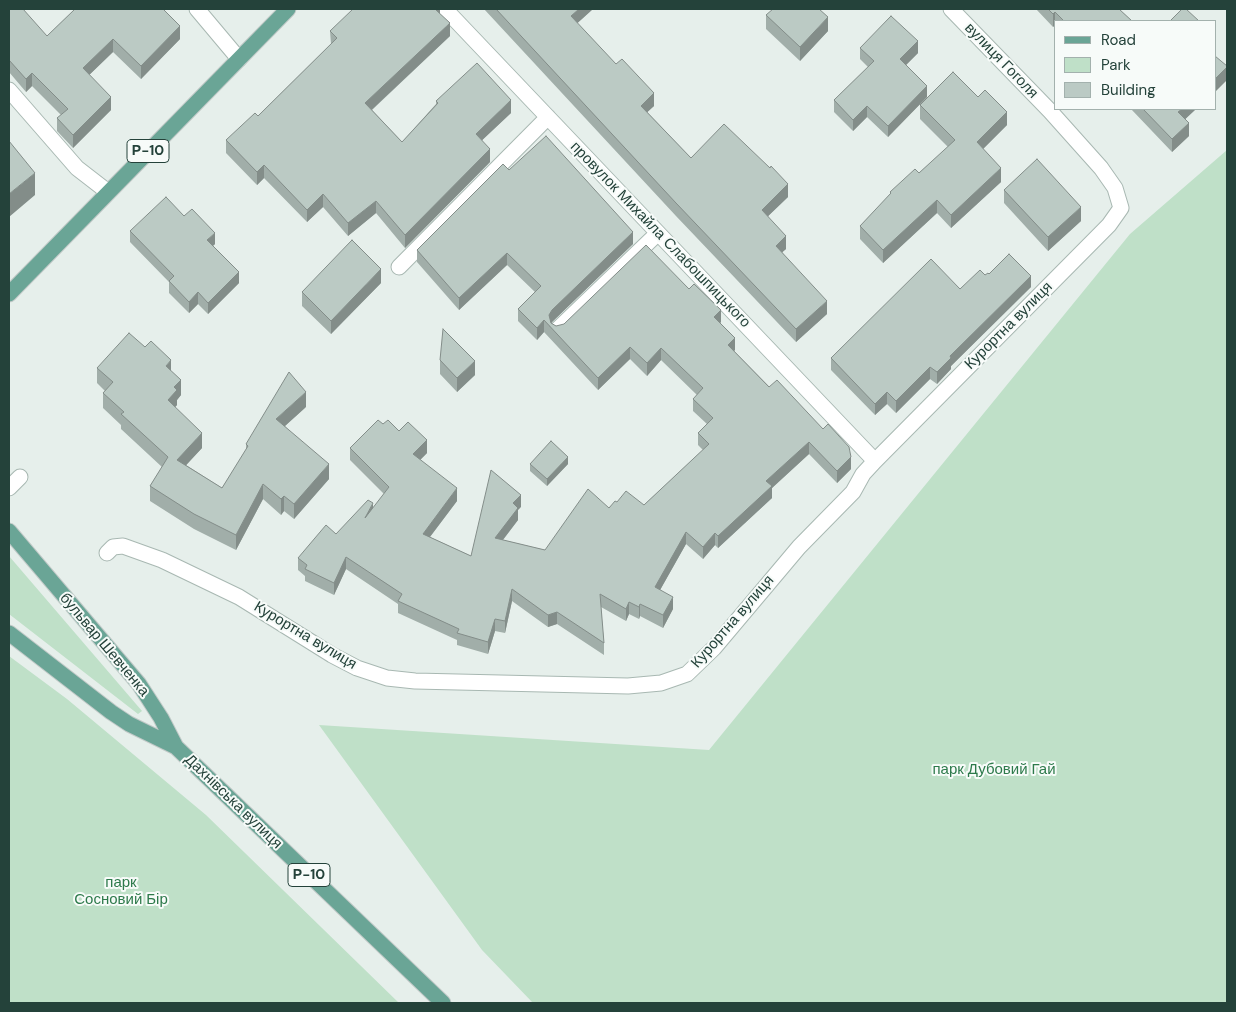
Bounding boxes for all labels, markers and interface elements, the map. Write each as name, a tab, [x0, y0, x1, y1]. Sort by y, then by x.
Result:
street label: вулиця Гоголя	[960, 19, 1042, 103]
legend	[1054, 20, 1216, 110]
text: Road	[1101, 30, 1136, 50]
text: Park	[1101, 55, 1131, 75]
text: Building	[1101, 80, 1156, 100]
street label: провулок Михайла Слабошпицького	[566, 138, 754, 332]
road number: Р-10	[127, 140, 169, 162]
street label: Курортна вулиця	[961, 278, 1057, 374]
street label: Курортна вулиця	[688, 572, 778, 672]
street label: бульвар Шевченка	[55, 590, 153, 700]
street label: Курортна вулиця	[250, 598, 360, 674]
street label: Дахнівська вулиця	[180, 751, 286, 853]
park label: парк Дубовий Гай	[932, 761, 1056, 779]
road number: Р-10	[288, 864, 330, 886]
park label: парк Сосновий Бір	[74, 874, 168, 909]

